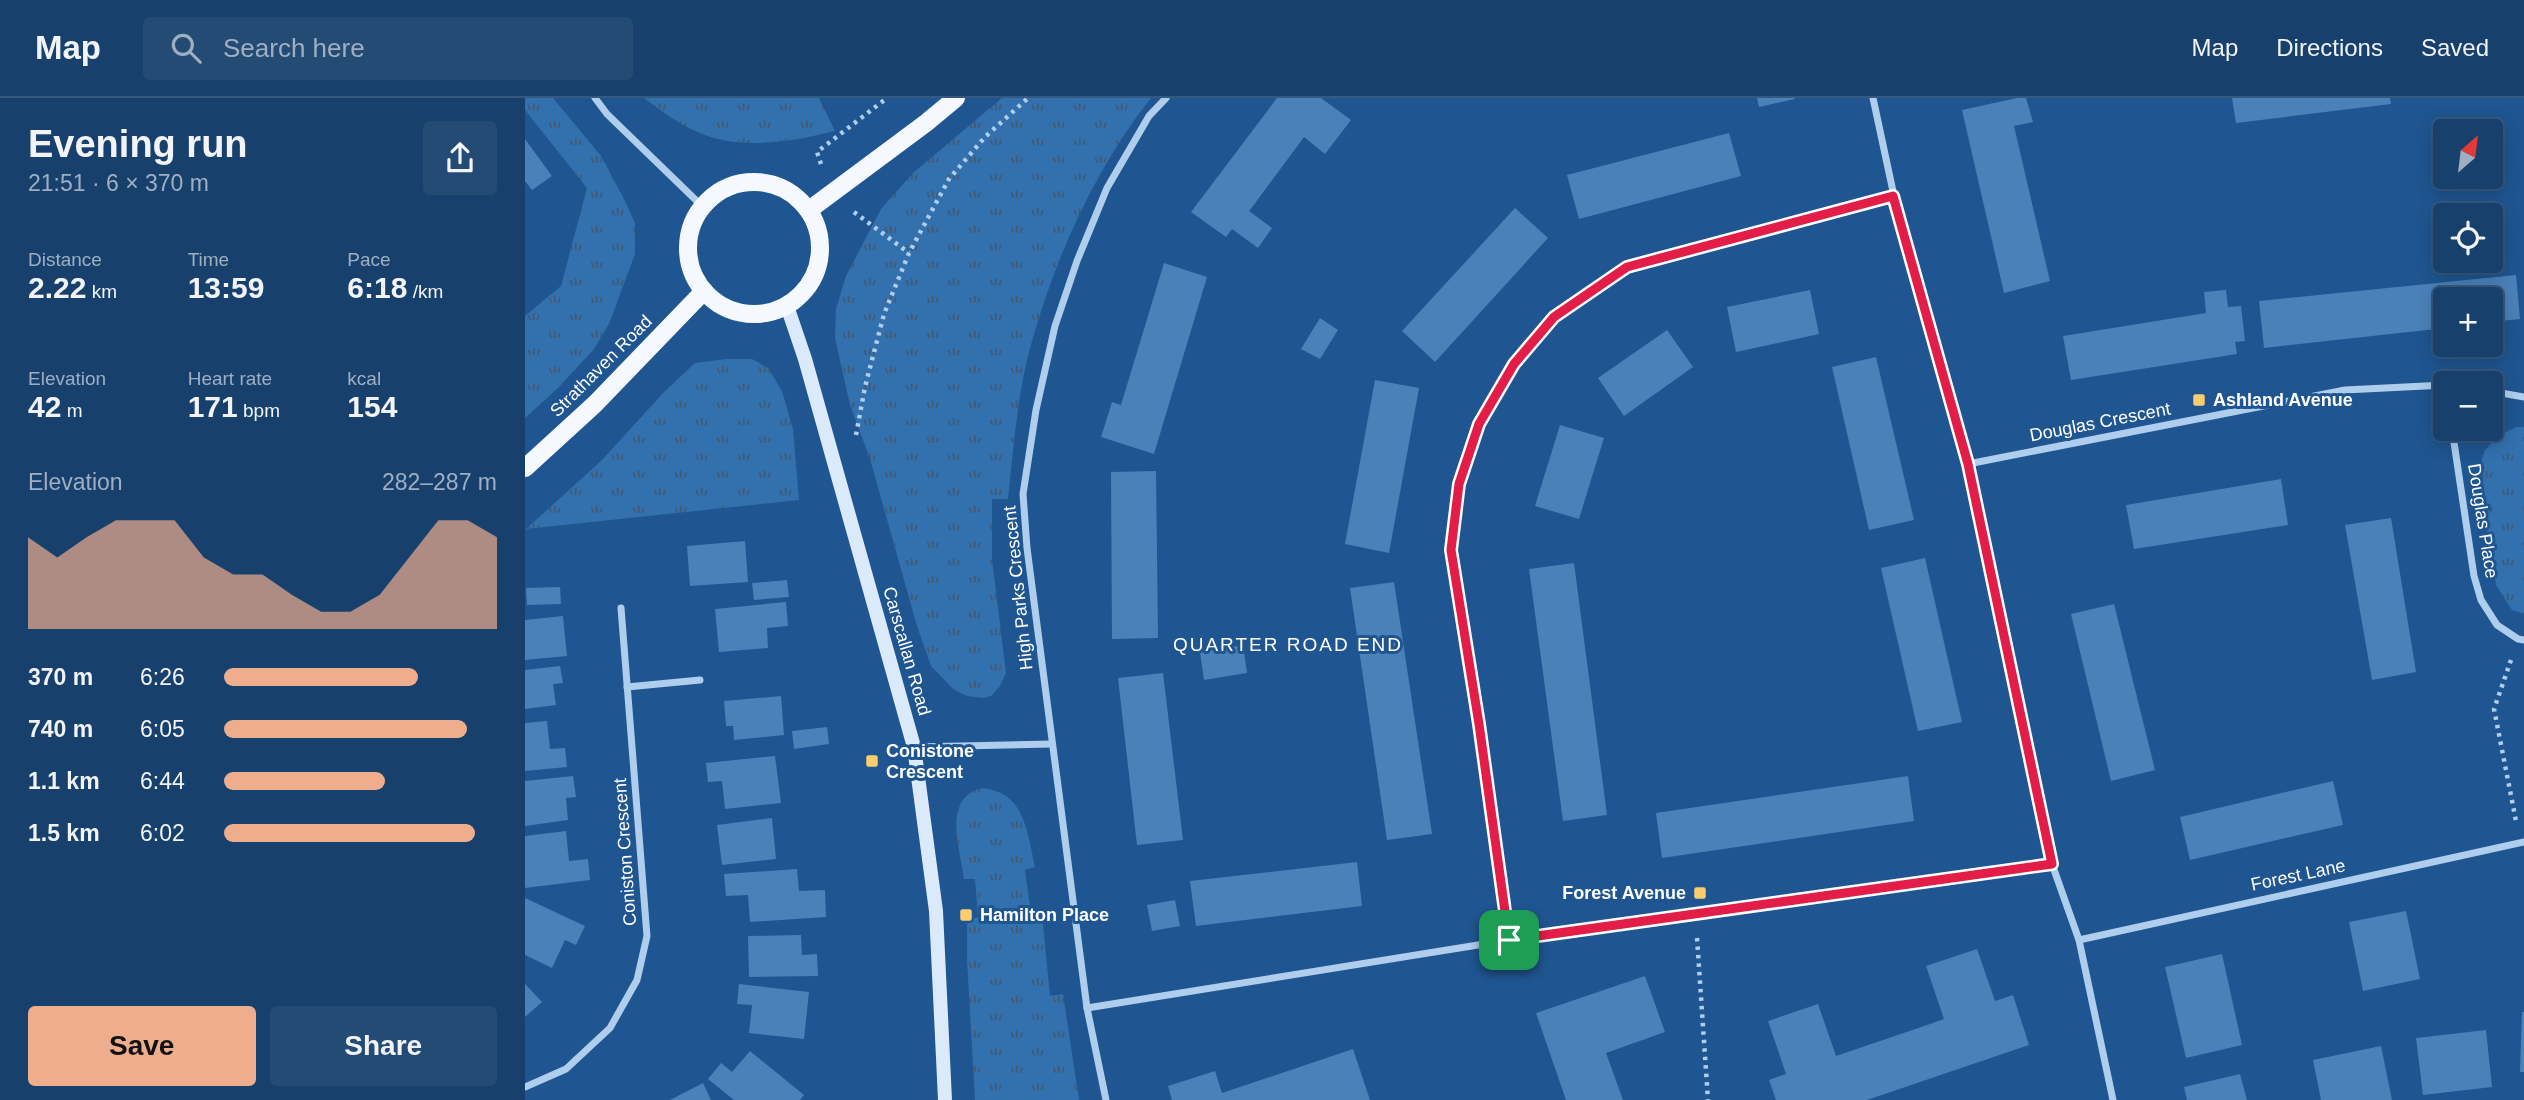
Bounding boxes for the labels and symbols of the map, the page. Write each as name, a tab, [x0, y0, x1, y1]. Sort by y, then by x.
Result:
north arrow	[2433, 119, 2503, 189]
street label: Strathaven Road	[546, 311, 656, 421]
place label: Ashland Avenue	[2213, 390, 2353, 410]
marker: Ashland Avenue	[2191, 392, 2207, 408]
street label: Douglas Crescent	[2028, 399, 2172, 445]
street label: Douglas Place	[2464, 462, 2502, 580]
street label: High Parks Crescent	[999, 505, 1037, 671]
street label: Carscallan Road	[879, 584, 935, 718]
district label: QUARTER ROAD END	[1173, 634, 1403, 655]
place label: Conistone Crescent	[886, 741, 974, 782]
marker: Conistone Crescent	[864, 753, 880, 769]
street label: Coniston Crescent	[610, 777, 640, 927]
street label: Forest Lane	[2249, 855, 2347, 895]
place label: Forest Avenue	[1562, 883, 1686, 903]
marker: Forest Avenue	[1692, 885, 1708, 901]
place label: Hamilton Place	[980, 905, 1109, 925]
marker: Hamilton Place	[958, 907, 974, 923]
pin	[1479, 910, 1539, 970]

